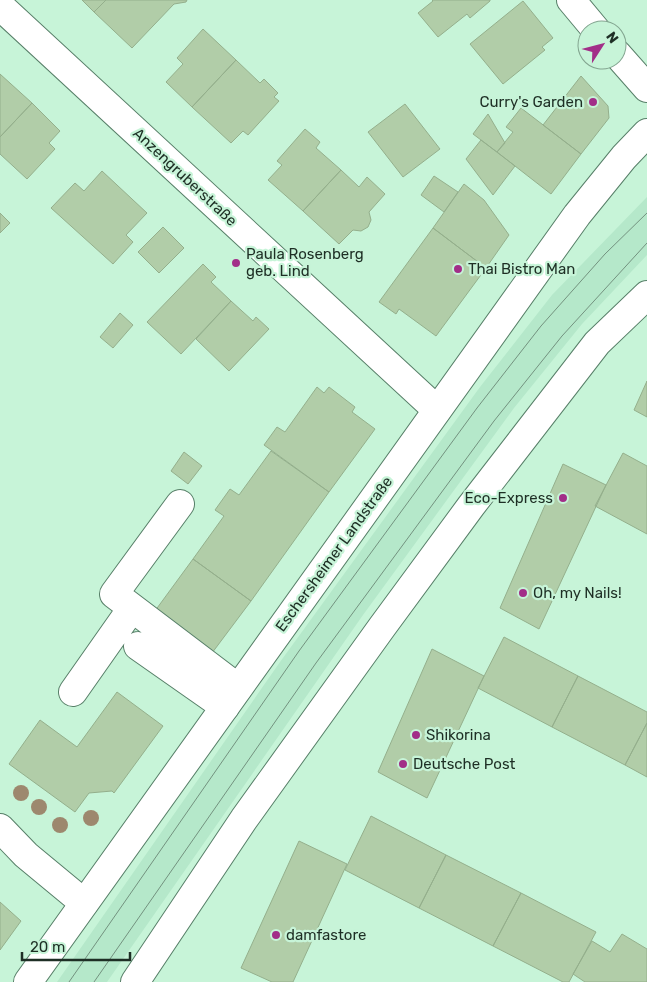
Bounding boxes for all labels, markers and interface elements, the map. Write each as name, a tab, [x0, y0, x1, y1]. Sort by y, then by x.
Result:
north arrow	[577, 20, 627, 70]
text: N	[602, 29, 622, 47]
place label: Curry's Garden	[480, 93, 583, 111]
marker: Curry's Garden	[587, 96, 599, 108]
street label: Anzengruberstraße	[129, 124, 241, 230]
place label: Paula Rosenberg geb. Lind	[246, 245, 364, 280]
marker: Paula Rosenberg geb. Lind	[230, 257, 242, 269]
place label: Thai Bistro Man	[468, 260, 575, 278]
marker: Thai Bistro Man	[452, 263, 464, 275]
street label: Eschersheimer Landstraße	[272, 473, 396, 635]
place label: Eco-Express	[465, 489, 553, 507]
marker: Eco-Express	[557, 492, 569, 504]
place label: Oh, my Nails!	[533, 584, 622, 602]
marker: Oh, my Nails!	[517, 587, 529, 599]
place label: Shikorina	[426, 726, 491, 744]
marker: Shikorina	[410, 729, 422, 741]
place label: Deutsche Post	[413, 755, 516, 773]
marker: Deutsche Post	[397, 758, 409, 770]
place label: damfastore	[286, 926, 366, 944]
marker: damfastore	[270, 929, 282, 941]
scale bar	[22, 930, 130, 962]
text: 20 m	[30, 938, 65, 956]

